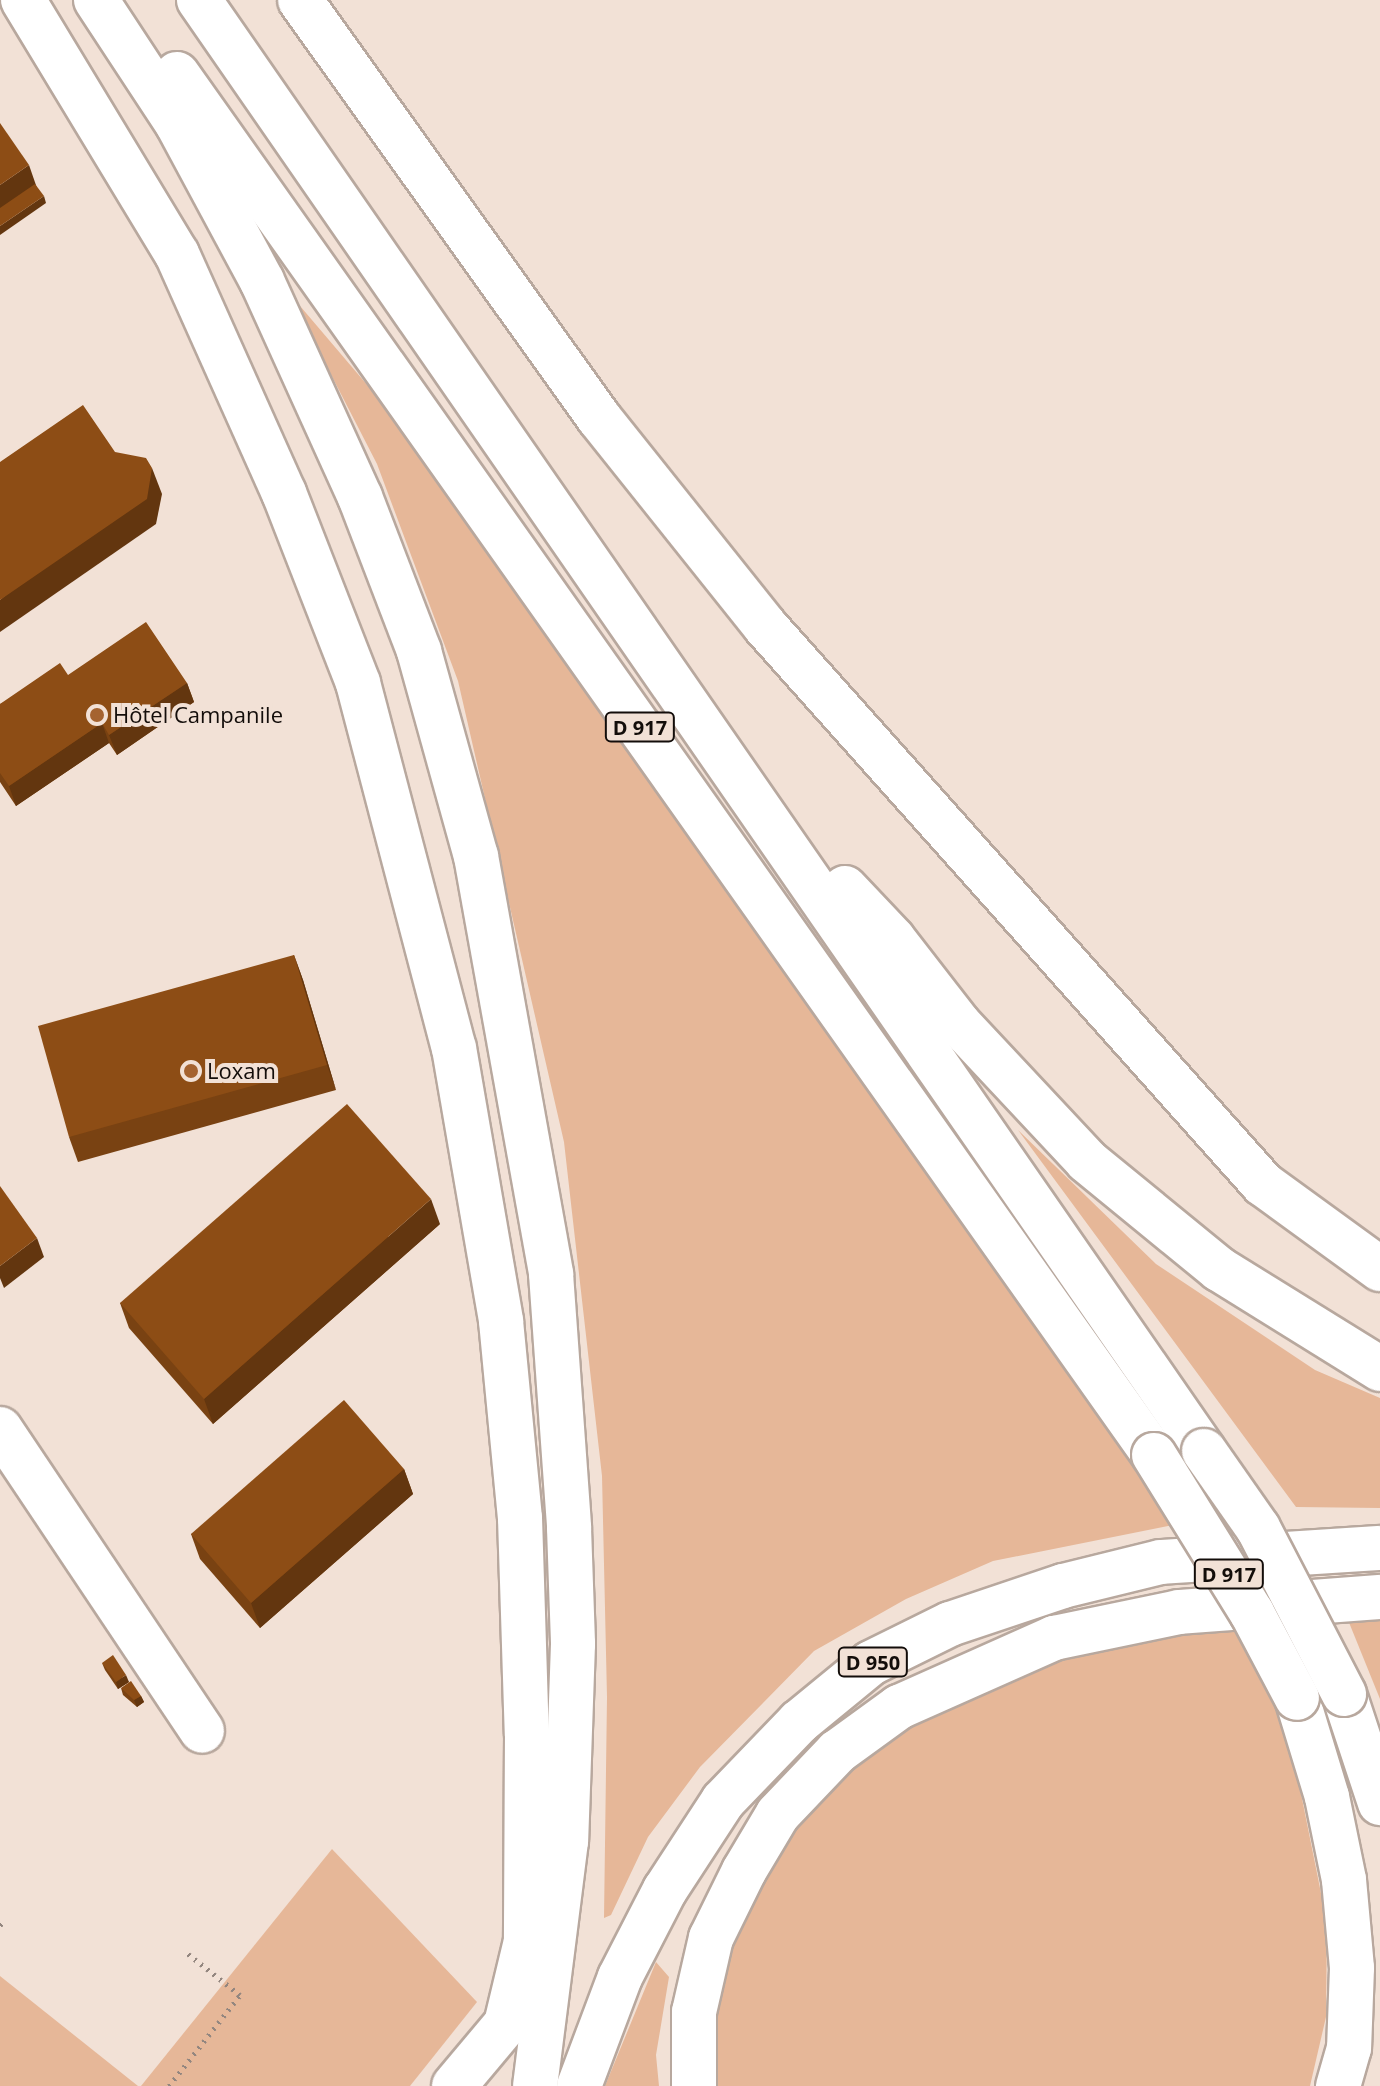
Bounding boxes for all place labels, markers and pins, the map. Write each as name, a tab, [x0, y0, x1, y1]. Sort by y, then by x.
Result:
place label: Hôtel Campanile	[113, 702, 283, 728]
marker: Hôtel Campanile	[88, 706, 106, 724]
place label: Loxam	[207, 1058, 276, 1084]
marker: Loxam	[182, 1062, 200, 1080]

